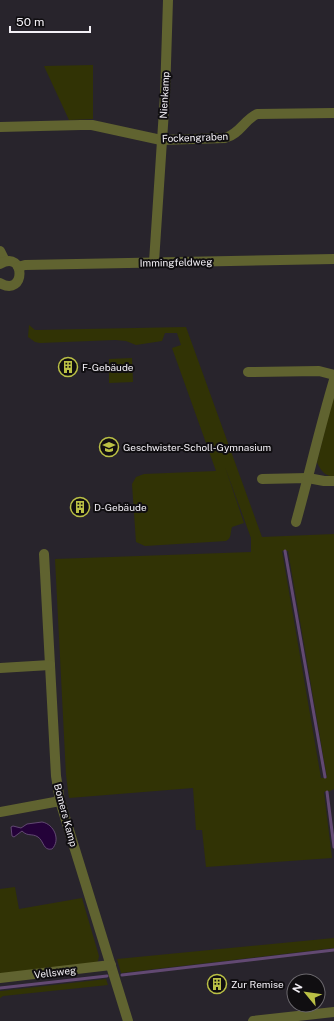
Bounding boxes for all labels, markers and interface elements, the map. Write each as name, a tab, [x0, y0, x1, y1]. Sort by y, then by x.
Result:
scale bar	[10, 8, 90, 34]
text: 50 m	[16, 15, 44, 29]
street label: Nienkamp	[157, 71, 171, 119]
street label: Fockengraben	[162, 130, 229, 144]
street label: Immingfeldweg	[140, 255, 212, 269]
building icon: F-Gebäude	[57, 356, 79, 378]
place label: F-Gebäude	[82, 361, 134, 373]
school or university icon: Geschwister-Scholl-Gymnasium	[98, 436, 120, 458]
place label: Geschwister-Scholl-Gymnasium	[123, 441, 271, 453]
building icon: D-Gebäude	[69, 496, 91, 518]
place label: D-Gebäude	[94, 501, 147, 513]
street label: Bomers Kamp	[52, 782, 80, 848]
street label: Vellsweg	[33, 963, 77, 981]
building icon: Zur Remise	[206, 973, 228, 995]
north arrow	[286, 973, 326, 1013]
place label: Zur Remise	[231, 978, 284, 990]
text: N	[290, 981, 305, 995]

